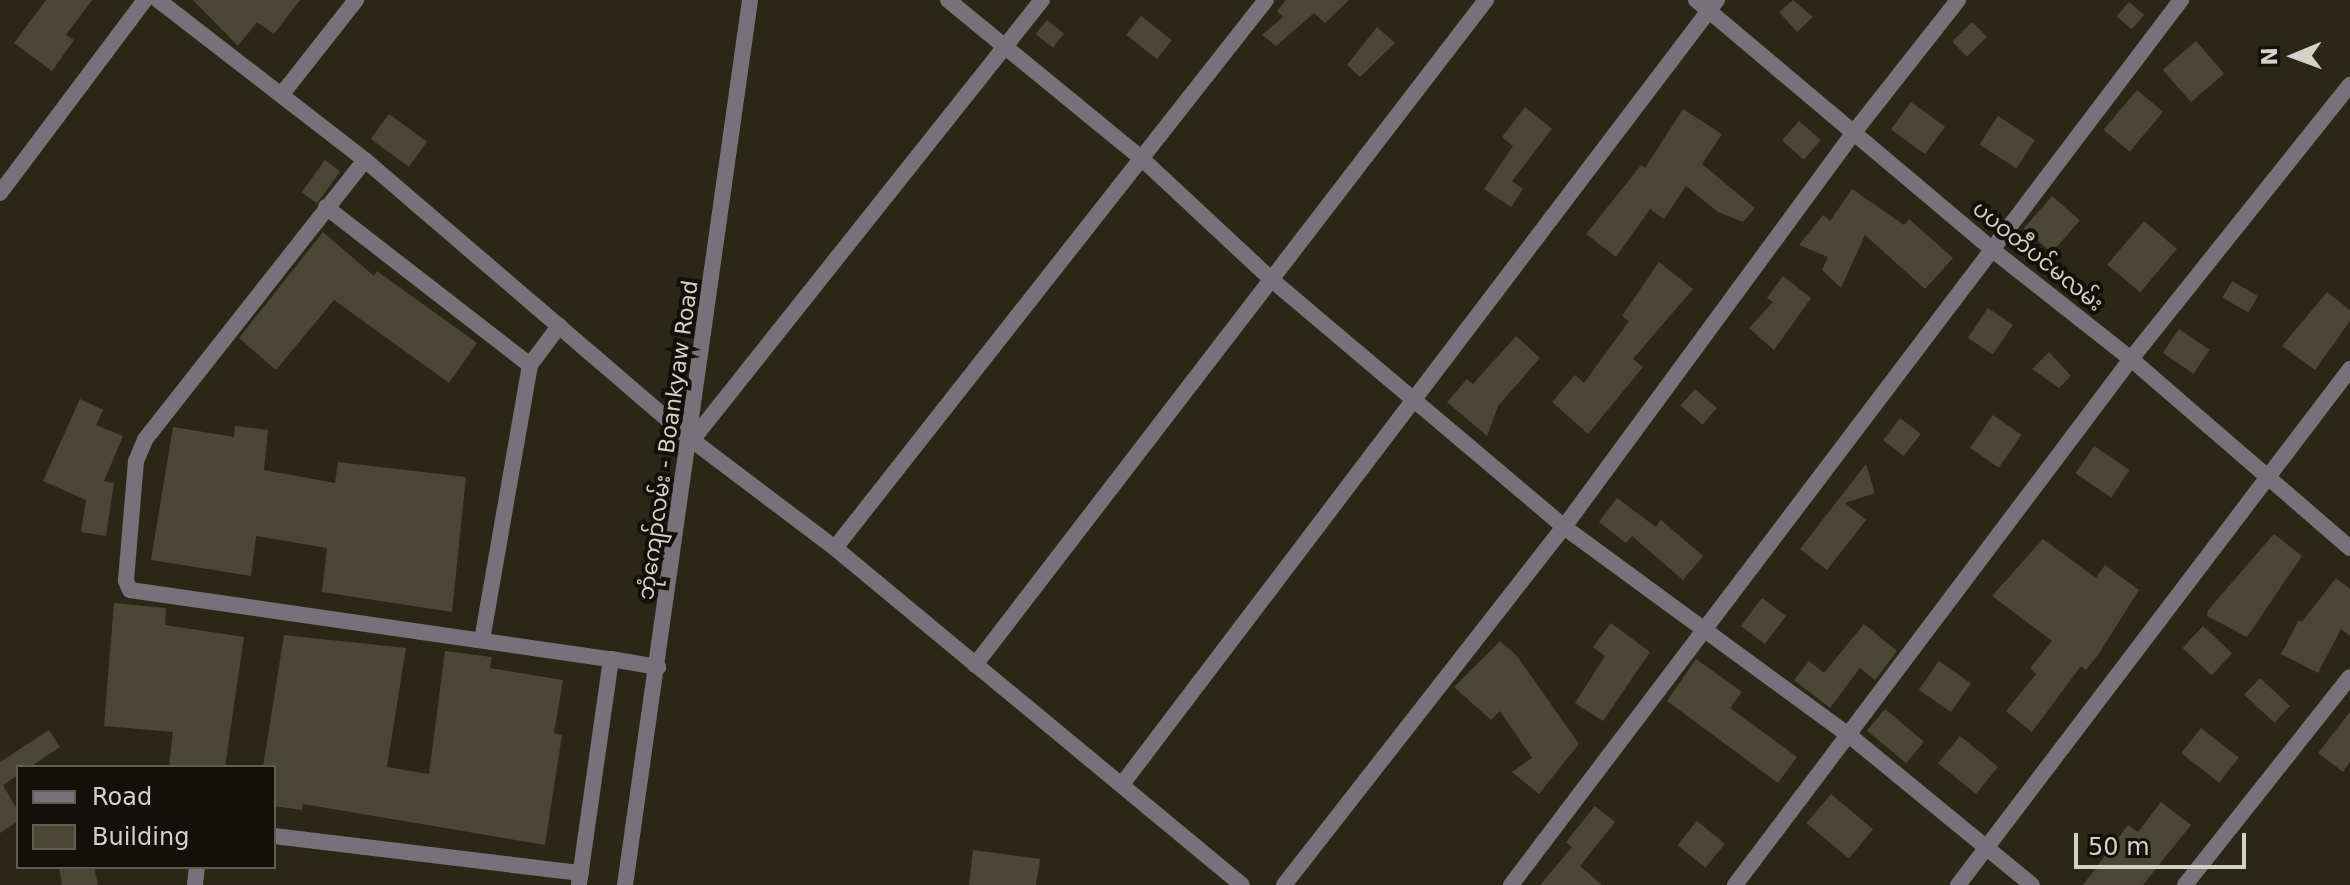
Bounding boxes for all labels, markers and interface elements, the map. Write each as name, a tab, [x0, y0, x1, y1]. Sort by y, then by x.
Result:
north arrow	[2254, 16, 2334, 96]
text: N	[2257, 47, 2282, 66]
street label: ပပဝတီပင်မလမ်း	[1967, 195, 2109, 317]
street label: ဘုံကျော်လမ်း - Boankyaw Road	[632, 278, 704, 602]
legend	[16, 765, 276, 869]
text: Road	[92, 783, 152, 811]
scale bar	[2078, 817, 2250, 867]
text: Building	[92, 823, 189, 851]
text: 50 m	[2088, 833, 2150, 861]

